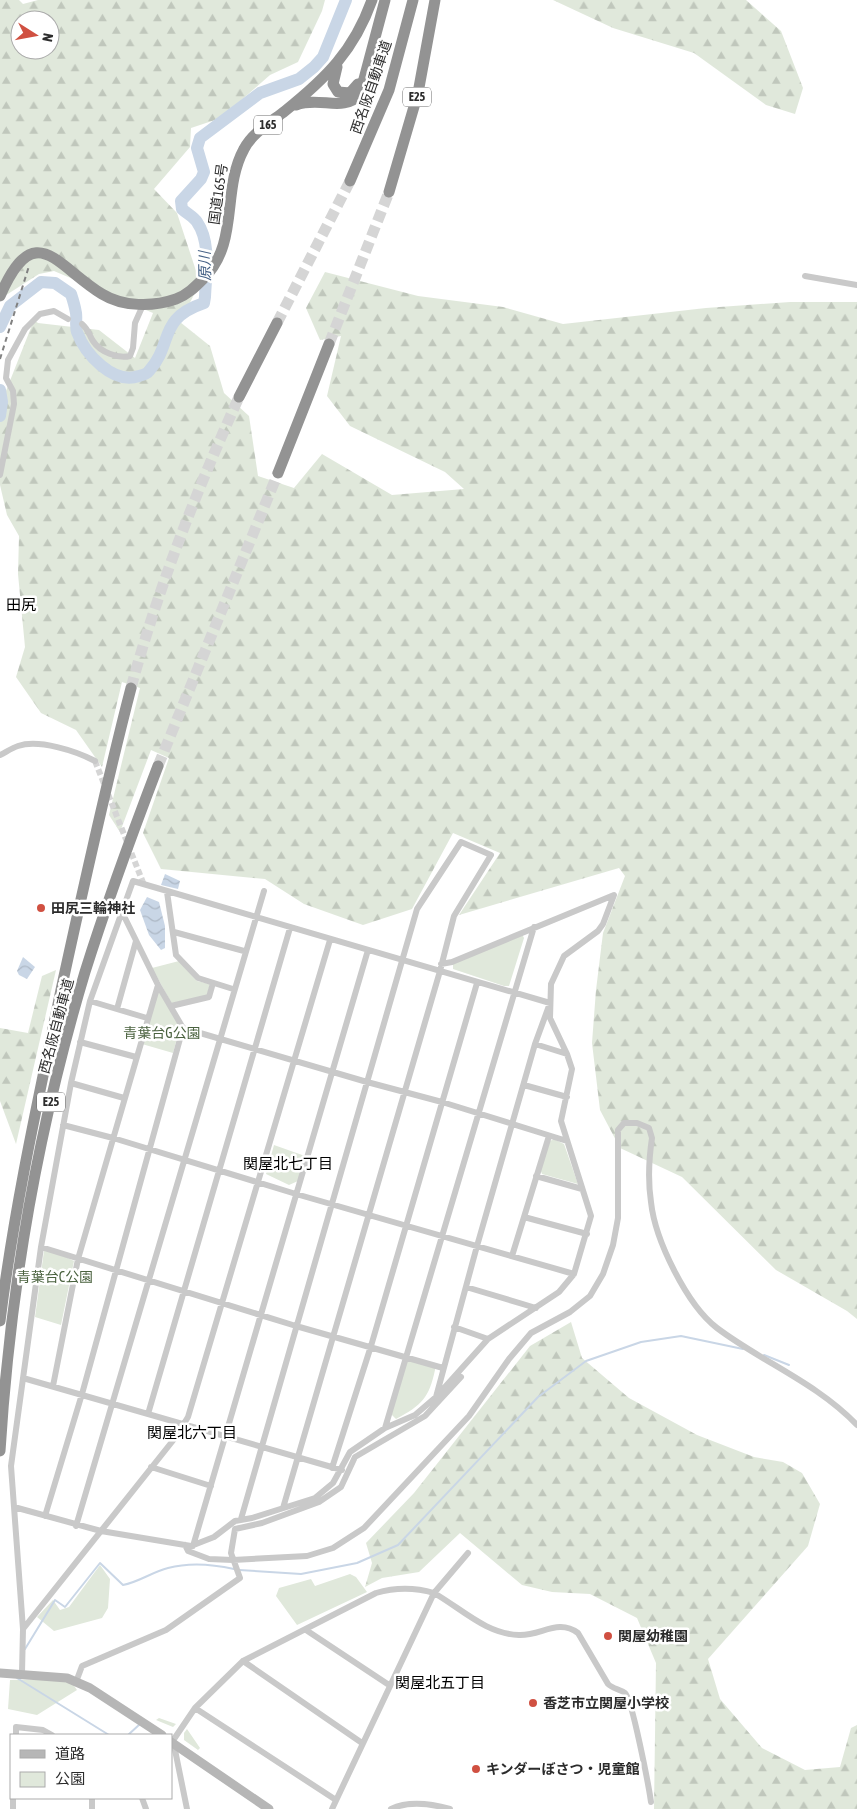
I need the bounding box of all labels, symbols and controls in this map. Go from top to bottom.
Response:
north arrow [10,10,60,60]
text: N [39,32,56,43]
street label: 西名阪自動車道 [347,38,395,136]
road number: E25 [403,88,431,106]
road number: 165 [254,116,282,134]
street label: 国道165号 [206,162,230,226]
water label: 原川 [196,249,213,281]
district label: 田尻 [6,596,36,613]
place label: 田尻三輪神社 [51,900,135,916]
marker: 田尻三輪神社 [35,902,47,914]
street label: 西名阪自動車道 [36,977,76,1075]
park label: 青葉台G公園 [123,1025,201,1041]
road number: E25 [37,1092,65,1112]
district label: 関屋北七丁目 [243,1155,333,1172]
park label: 青葉台C公園 [17,1269,93,1285]
district label: 関屋北六丁目 [147,1424,237,1441]
place label: 関屋幼稚園 [618,1628,688,1644]
marker: 関屋幼稚園 [602,1630,614,1642]
district label: 関屋北五丁目 [395,1674,485,1691]
place label: 香芝市立関屋小学校 [543,1695,669,1711]
marker: 香芝市立関屋小学校 [527,1697,539,1709]
legend [10,1734,172,1799]
text: 道路 [55,1745,85,1762]
place label: キンダーぼさつ・児童館 [486,1761,640,1777]
marker: キンダーぼさつ・児童館 [470,1763,482,1775]
text: 公園 [55,1770,85,1787]

